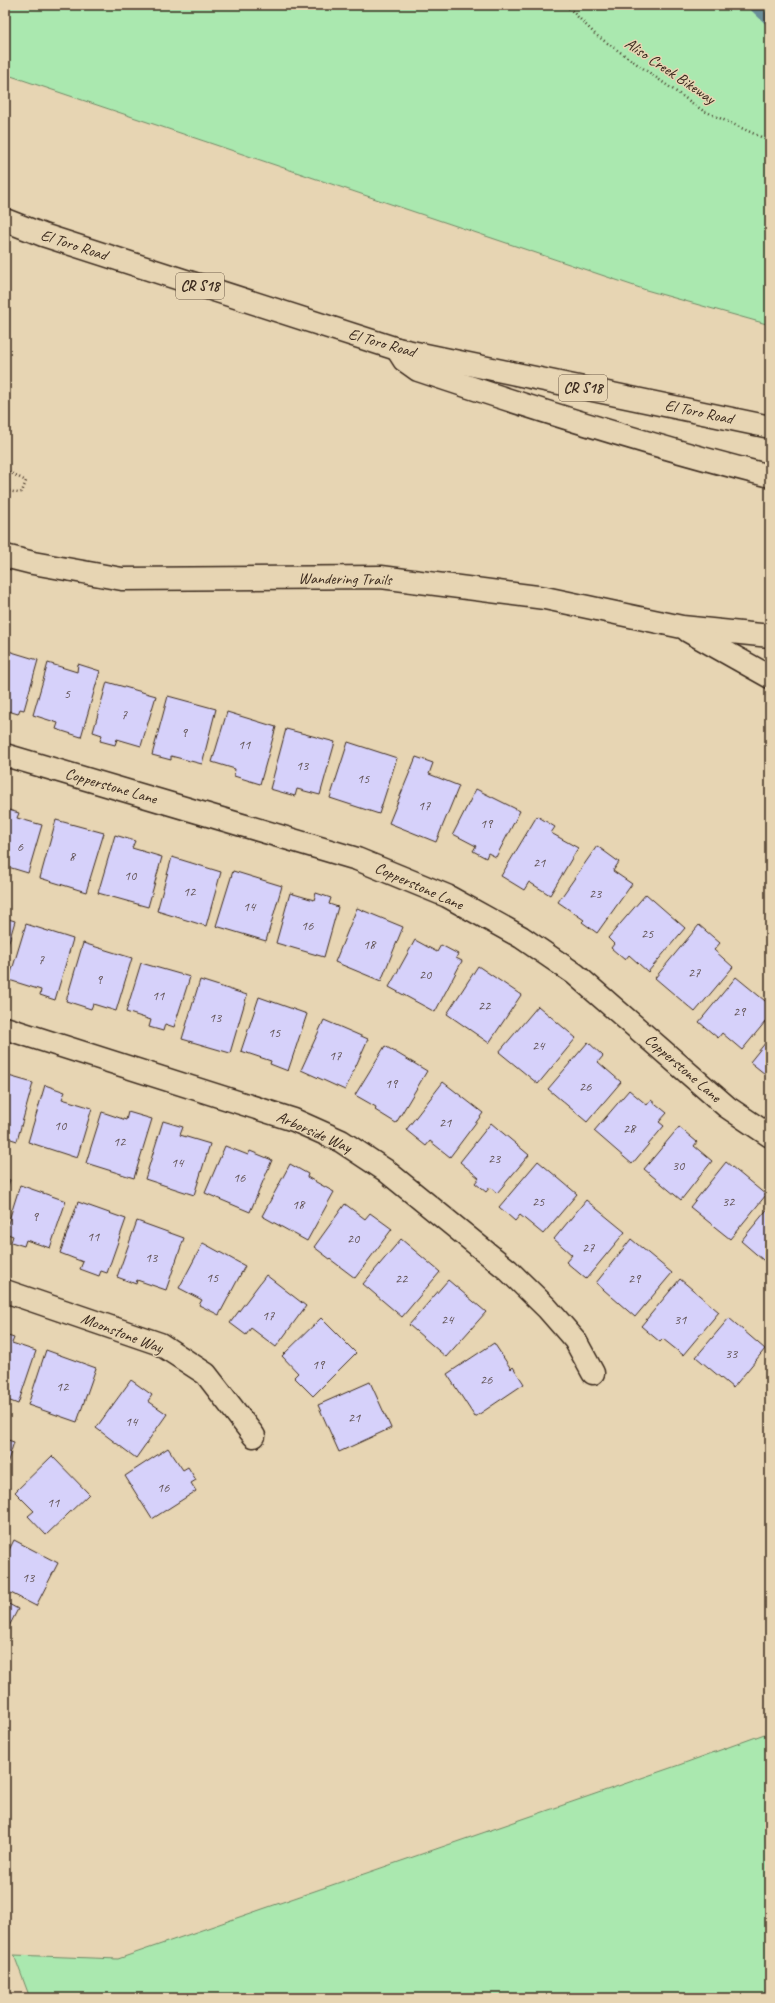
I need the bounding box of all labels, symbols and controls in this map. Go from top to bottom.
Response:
street label: Aliso Creek Bikeway [621,33,720,109]
street label: El Toro Road [38,225,112,266]
road number: CR S18 [176,273,224,299]
street label: El Toro Road [346,324,420,363]
road number: CR S18 [559,375,607,401]
street label: El Toro Road [663,395,737,429]
street label: Wandering Trails [298,568,393,590]
house number: 5 [64,685,71,702]
house number: 7 [121,706,128,723]
house number: 9 [181,724,189,741]
house number: 11 [238,736,251,753]
house number: 13 [296,757,310,774]
street label: Copperstone Lane [63,763,161,809]
house number: 15 [357,770,370,787]
house number: 17 [418,797,431,814]
house number: 19 [480,815,494,832]
house number: 6 [17,838,24,855]
house number: 8 [69,848,77,865]
house number: 21 [533,854,546,871]
street label: Copperstone Lane [372,858,468,915]
house number: 10 [124,867,138,884]
house number: 12 [183,883,197,900]
house number: 23 [589,885,603,902]
house number: 14 [243,898,257,915]
house number: 16 [301,917,314,934]
house number: 25 [641,925,654,942]
house number: 18 [363,936,377,953]
house number: 7 [38,951,45,968]
house number: 27 [688,964,701,981]
house number: 20 [419,966,433,983]
house number: 9 [96,971,104,988]
house number: 11 [152,987,165,1004]
house number: 22 [478,997,492,1014]
house number: 29 [733,1003,747,1020]
house number: 13 [209,1009,223,1026]
house number: 15 [268,1024,281,1041]
street label: Copperstone Lane [641,1029,727,1108]
house number: 24 [532,1037,546,1054]
house number: 17 [329,1047,342,1064]
house number: 19 [385,1075,399,1092]
house number: 26 [579,1078,592,1095]
street label: Arborside Way [273,1107,356,1158]
house number: 21 [439,1114,452,1131]
house number: 10 [54,1117,68,1134]
house number: 28 [623,1120,637,1137]
house number: 12 [113,1133,127,1150]
house number: 23 [488,1150,502,1167]
house number: 14 [171,1154,185,1171]
house number: 30 [672,1157,686,1174]
house number: 16 [233,1169,246,1186]
house number: 25 [532,1193,545,1210]
house number: 32 [722,1193,736,1210]
house number: 18 [292,1196,306,1213]
house number: 9 [32,1208,40,1225]
house number: 11 [87,1228,100,1245]
house number: 20 [347,1230,361,1247]
house number: 27 [582,1239,595,1256]
house number: 13 [145,1249,159,1266]
house number: 15 [206,1269,219,1286]
house number: 22 [395,1270,409,1287]
house number: 29 [628,1270,642,1287]
house number: 17 [262,1307,275,1324]
street label: Moonstone Way [78,1308,167,1358]
house number: 24 [441,1311,455,1328]
house number: 31 [674,1311,687,1328]
house number: 33 [725,1345,739,1362]
house number: 19 [312,1356,326,1373]
house number: 26 [480,1371,493,1388]
house number: 12 [56,1378,70,1395]
house number: 21 [348,1409,361,1426]
house number: 14 [125,1413,139,1430]
house number: 16 [157,1479,170,1496]
house number: 11 [47,1494,60,1511]
house number: 13 [22,1569,36,1586]

